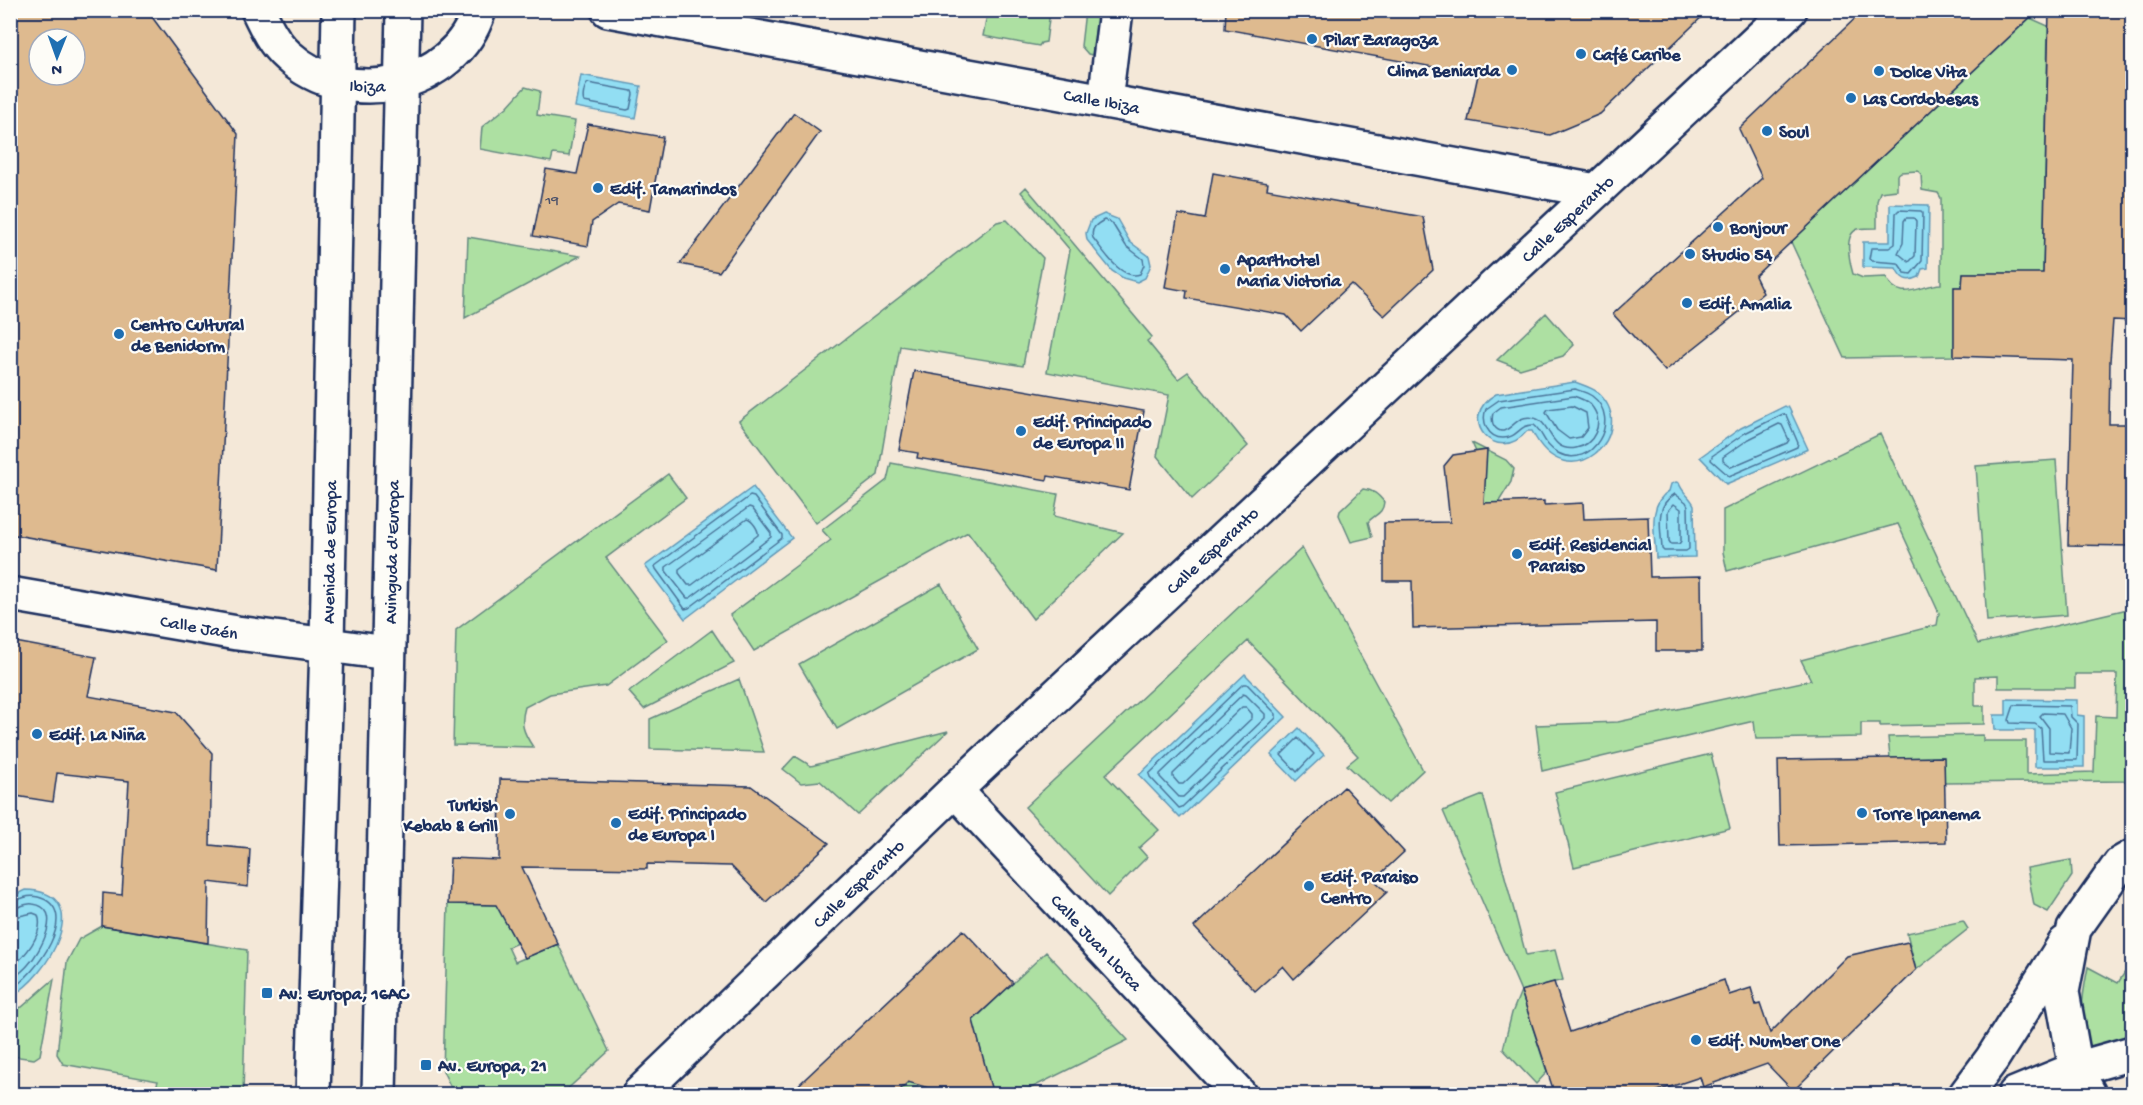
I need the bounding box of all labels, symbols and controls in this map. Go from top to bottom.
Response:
north arrow [27,27,87,87]
place label: Pilar Zaragoza [1323,31,1439,52]
marker: Pilar Zaragoza [1305,32,1319,46]
place label: Café Caribe [1592,46,1681,67]
marker: Café Caribe [1574,47,1588,61]
text: N [51,59,62,78]
place label: Clima Beniarda [1386,62,1501,83]
marker: Clima Beniarda [1505,63,1519,77]
place label: Dolce Vita [1889,63,1968,84]
marker: Dolce Vita [1872,64,1886,78]
street label: Ibiza [348,77,387,99]
street label: Calle Ibiza [1062,86,1142,120]
place label: Las Cordobesas [1863,90,1979,111]
marker: Las Cordobesas [1844,91,1858,105]
place label: Soul [1779,123,1809,144]
marker: Soul [1760,124,1774,138]
street label: Calle Esperanto [1518,172,1619,268]
place label: Edif. Tamarindos [610,180,737,201]
marker: Edif. Tamarindos [591,181,605,195]
house number: 19 [544,192,559,210]
place label: Bonjour [1729,219,1789,240]
marker: Bonjour [1711,220,1725,234]
place label: Studio 54 [1702,246,1773,267]
marker: Studio 54 [1683,247,1697,261]
place label: Aparthotel Maria Victoria [1236,251,1342,293]
marker: Aparthotel Maria Victoria [1218,262,1232,276]
place label: Edif. Amalia [1699,295,1792,316]
marker: Edif. Amalia [1680,296,1694,310]
place label: Centro Cultural de Benidorm [130,316,244,358]
marker: Centro Cultural de Benidorm [112,327,126,341]
place label: Edif. Principado de Europa II [1033,413,1152,455]
marker: Edif. Principado de Europa II [1014,424,1028,438]
street label: Avenida de Europa [319,479,343,624]
street label: Avinguda d'Europa [381,479,406,624]
street label: Calle Esperanto [1163,504,1264,600]
place label: Edif. Residencial Paraiso [1528,536,1652,578]
marker: Edif. Residencial Paraiso [1510,547,1524,561]
street label: Calle Jaén [158,612,240,646]
place label: Edif. La Niña [49,726,146,747]
marker: Edif. La Niña [30,727,44,741]
place label: Turkish Kebab & Grill [402,796,498,838]
place label: Edif. Principado de Europa I [628,805,747,847]
place label: Torre Ipanema [1872,805,1981,826]
marker: Torre Ipanema [1855,806,1869,820]
marker: Turkish Kebab & Grill [503,807,517,821]
marker: Edif. Principado de Europa I [609,816,623,830]
street label: Calle Esperanto [810,836,910,934]
place label: Edif. Paraiso Centro [1320,868,1419,910]
marker: Edif. Paraiso Centro [1302,879,1316,893]
street label: Calle Juan Llorca [1045,891,1146,997]
place label: Av. Europa, 16AC [278,985,411,1006]
marker: Av. Europa, 16AC [260,986,274,1000]
place label: Edif. Number One [1708,1032,1841,1053]
marker: Edif. Number One [1689,1033,1703,1047]
place label: Av. Europa, 21 [437,1057,547,1078]
marker: Av. Europa, 21 [419,1058,433,1072]

